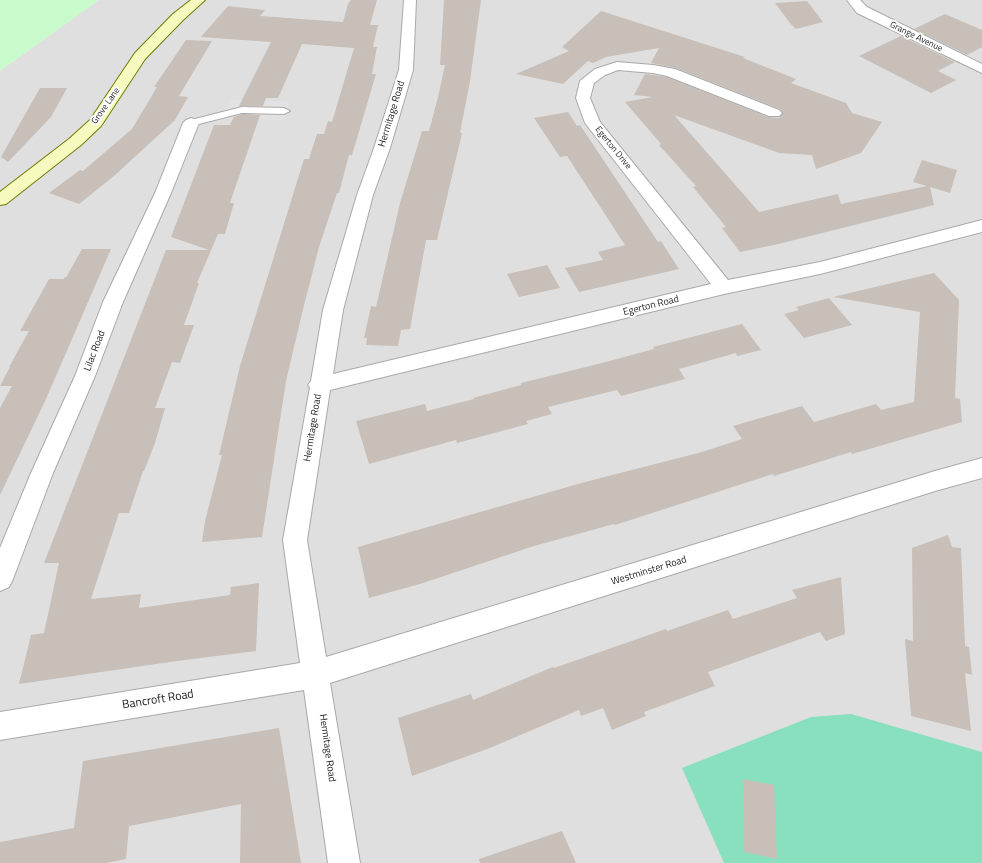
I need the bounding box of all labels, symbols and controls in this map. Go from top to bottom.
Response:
street label: Grange Avenue [888,20,944,54]
street label: Hermitage Road [376,80,408,148]
street label: Grove Lane [89,86,123,126]
street label: Egerton Drive [593,125,633,171]
street label: Egerton Road [622,293,680,319]
street label: Lilac Road [82,329,108,373]
street label: Hermitage Road [302,393,324,463]
street label: Westminster Road [610,554,688,588]
street label: Bancroft Road [121,687,195,713]
street label: Hermitage Road [316,713,338,783]

